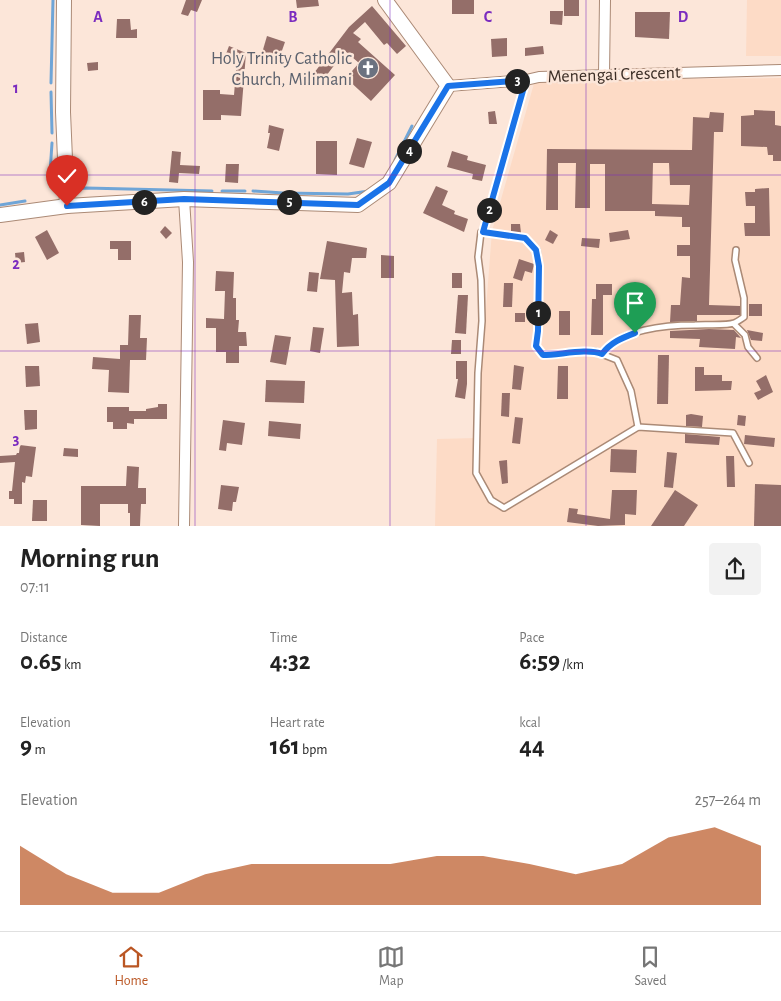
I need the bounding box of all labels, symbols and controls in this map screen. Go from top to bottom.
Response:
text: A [93,9,103,25]
text: B [288,9,298,25]
text: C [484,9,493,25]
text: D [678,9,689,25]
place label: Holy Trinity Catholic Church, Milimani [211,50,352,89]
church icon: Holy Trinity Catholic Church, Milimani [356,56,380,80]
street label: Menengai Crescent [547,64,681,86]
pin: 3 [504,68,530,94]
text: 3 [514,74,521,88]
text: 1 [13,80,19,96]
pin: 4 [396,138,422,164]
text: 4 [406,144,413,158]
pin [46,155,88,206]
icon: check [53,162,81,190]
pin: 6 [132,190,156,214]
pin: 5 [276,190,302,214]
text: 6 [141,195,148,209]
text: 5 [286,195,293,209]
pin: 2 [476,198,502,222]
text: 2 [486,203,493,217]
text: 2 [12,256,20,272]
pin [614,282,656,333]
icon: arrive [621,289,649,317]
pin: 1 [526,300,550,326]
text: 1 [536,306,541,320]
text: 3 [13,431,20,447]
button: share [709,543,761,595]
text: Morning run [20,545,160,573]
text: 07:11 [20,579,50,595]
text: Distance [20,631,67,645]
text: Time [270,631,298,645]
text: Pace [519,631,545,645]
text: 0.65 [20,649,62,674]
text: 4:32 [270,649,311,674]
text: 6:59 [519,649,560,674]
text: km [62,658,82,672]
text: /km [560,658,584,672]
text: Elevation [20,716,71,730]
text: Heart rate [270,716,325,730]
text: kcal [519,716,541,730]
text: 9 [20,734,32,759]
text: 161 [270,734,300,759]
text: 44 [519,734,544,759]
text: m [32,743,46,757]
text: bpm [300,743,327,757]
text: Elevation [20,792,78,808]
text: 257–264 m [695,792,761,808]
tab: Home [115,943,148,990]
tab: Map [377,943,405,990]
tab: Saved [634,943,666,990]

